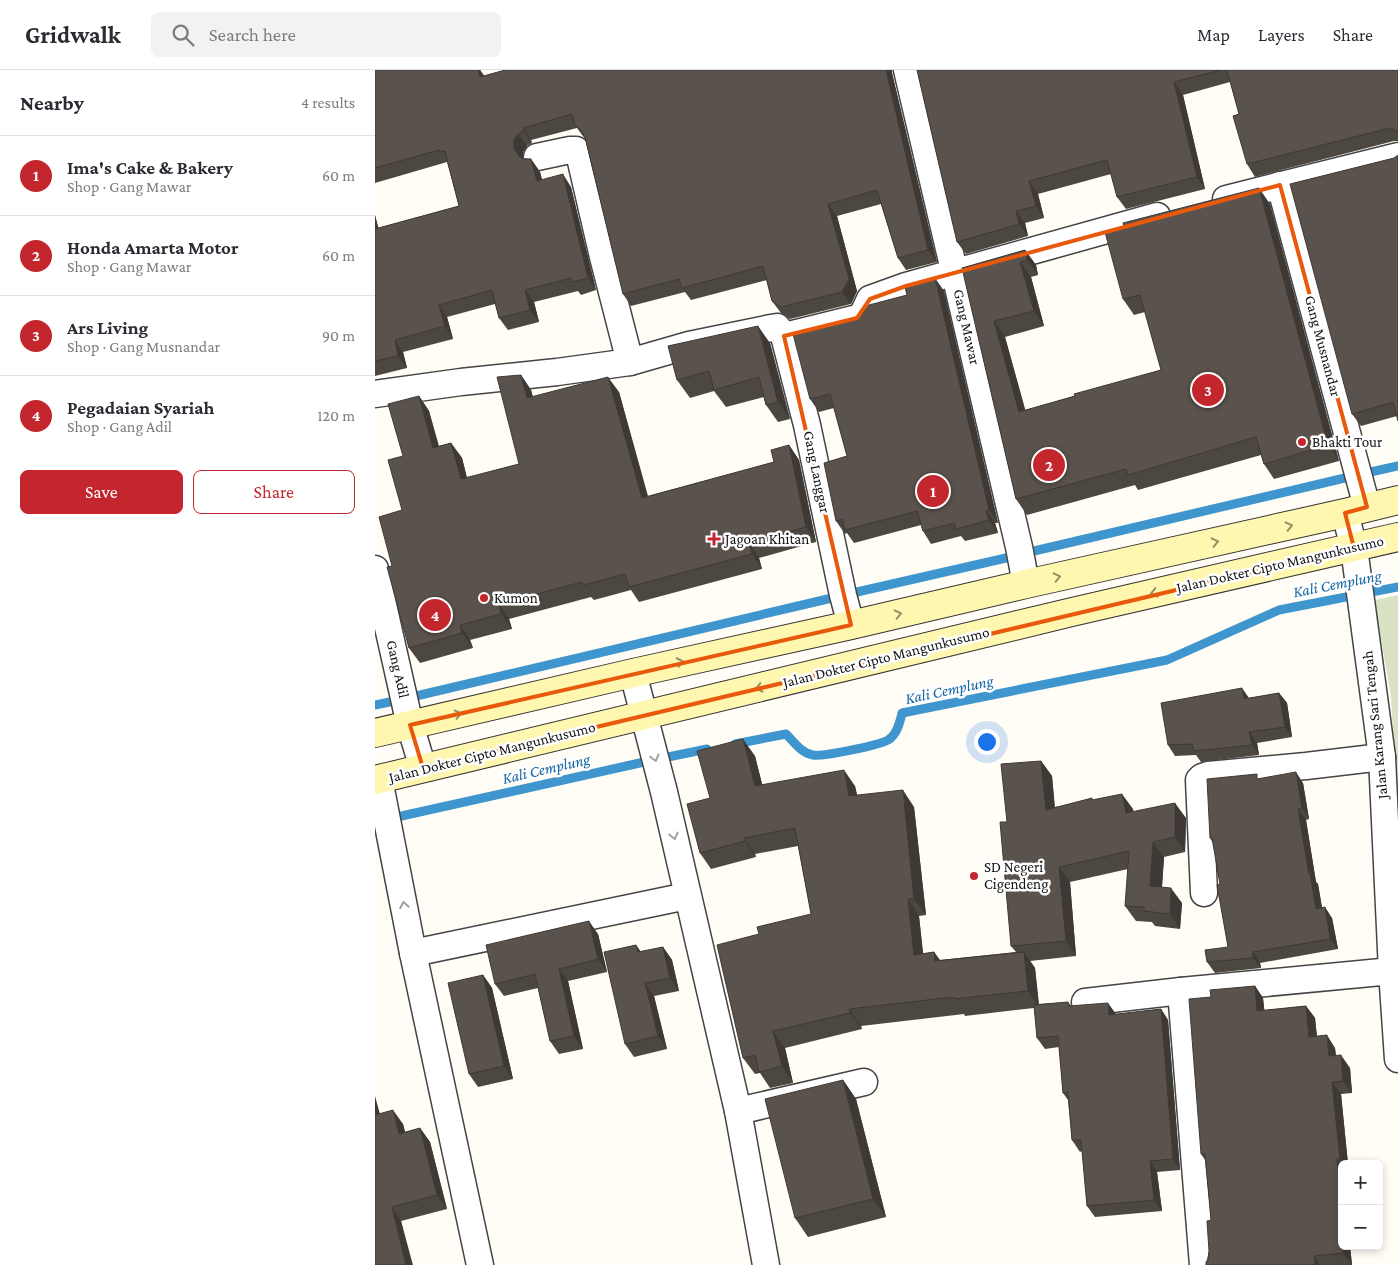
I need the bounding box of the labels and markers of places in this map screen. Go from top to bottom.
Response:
pin: 3 [1192,371,1224,409]
place label: Bhakti Tour [1312,434,1383,450]
marker: Bhakti Tour [1296,436,1308,448]
pin: 2 [1033,446,1065,484]
pin: 1 [917,472,949,510]
place label: Jagoan Khitan [723,531,809,548]
marker: Jagoan Khitan [707,532,721,546]
place label: Kumon [494,590,538,606]
marker: Kumon [478,592,490,604]
pin: 4 [419,596,451,634]
place label: SD Negeri Cigendeng [984,859,1048,893]
marker: SD Negeri Cigendeng [968,870,980,882]

